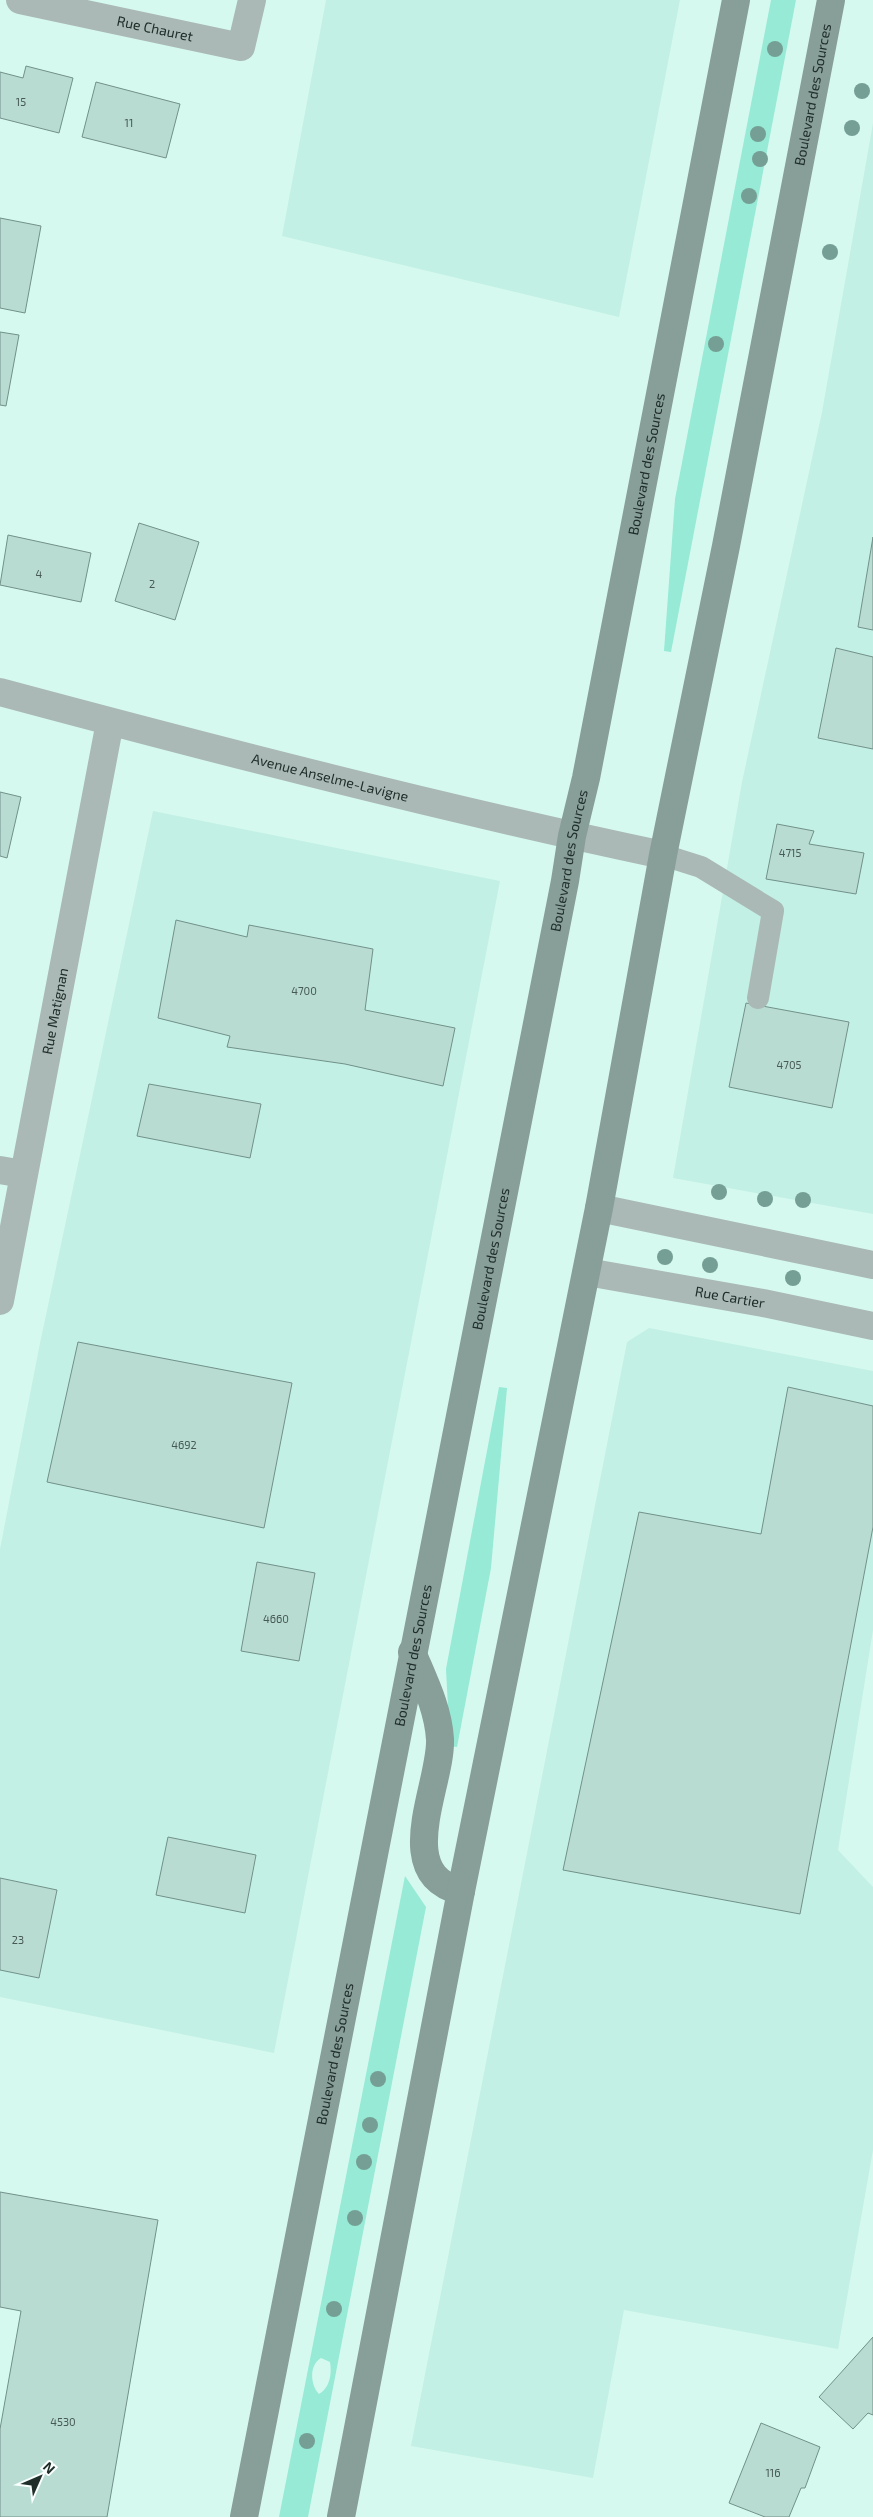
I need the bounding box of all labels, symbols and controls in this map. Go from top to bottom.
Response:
street label: Rue Chauret [115,12,195,45]
street label: Boulevard des Sources [790,22,834,167]
house number: 15 [16,95,26,108]
house number: 11 [125,116,133,129]
street label: Boulevard des Sources [624,392,668,537]
house number: 4 [36,567,43,580]
house number: 2 [149,577,155,590]
street label: Avenue Anselme-Lavigne [250,749,410,805]
street label: Boulevard des Sources [546,788,591,933]
house number: 4715 [779,846,801,859]
street label: Rue Matignan [38,966,71,1056]
house number: 4700 [291,984,317,997]
house number: 4705 [777,1058,802,1071]
street label: Boulevard des Sources [468,1186,513,1331]
street label: Rue Cartier [694,1282,766,1311]
house number: 4692 [171,1438,197,1451]
street label: Boulevard des Sources [390,1583,435,1728]
house number: 4660 [263,1612,289,1625]
house number: 23 [12,1933,24,1946]
street label: Boulevard des Sources [312,1981,357,2126]
house number: 4530 [50,2415,76,2428]
north arrow [15,2452,65,2502]
text: N [40,2458,59,2477]
house number: 116 [765,2466,781,2479]

